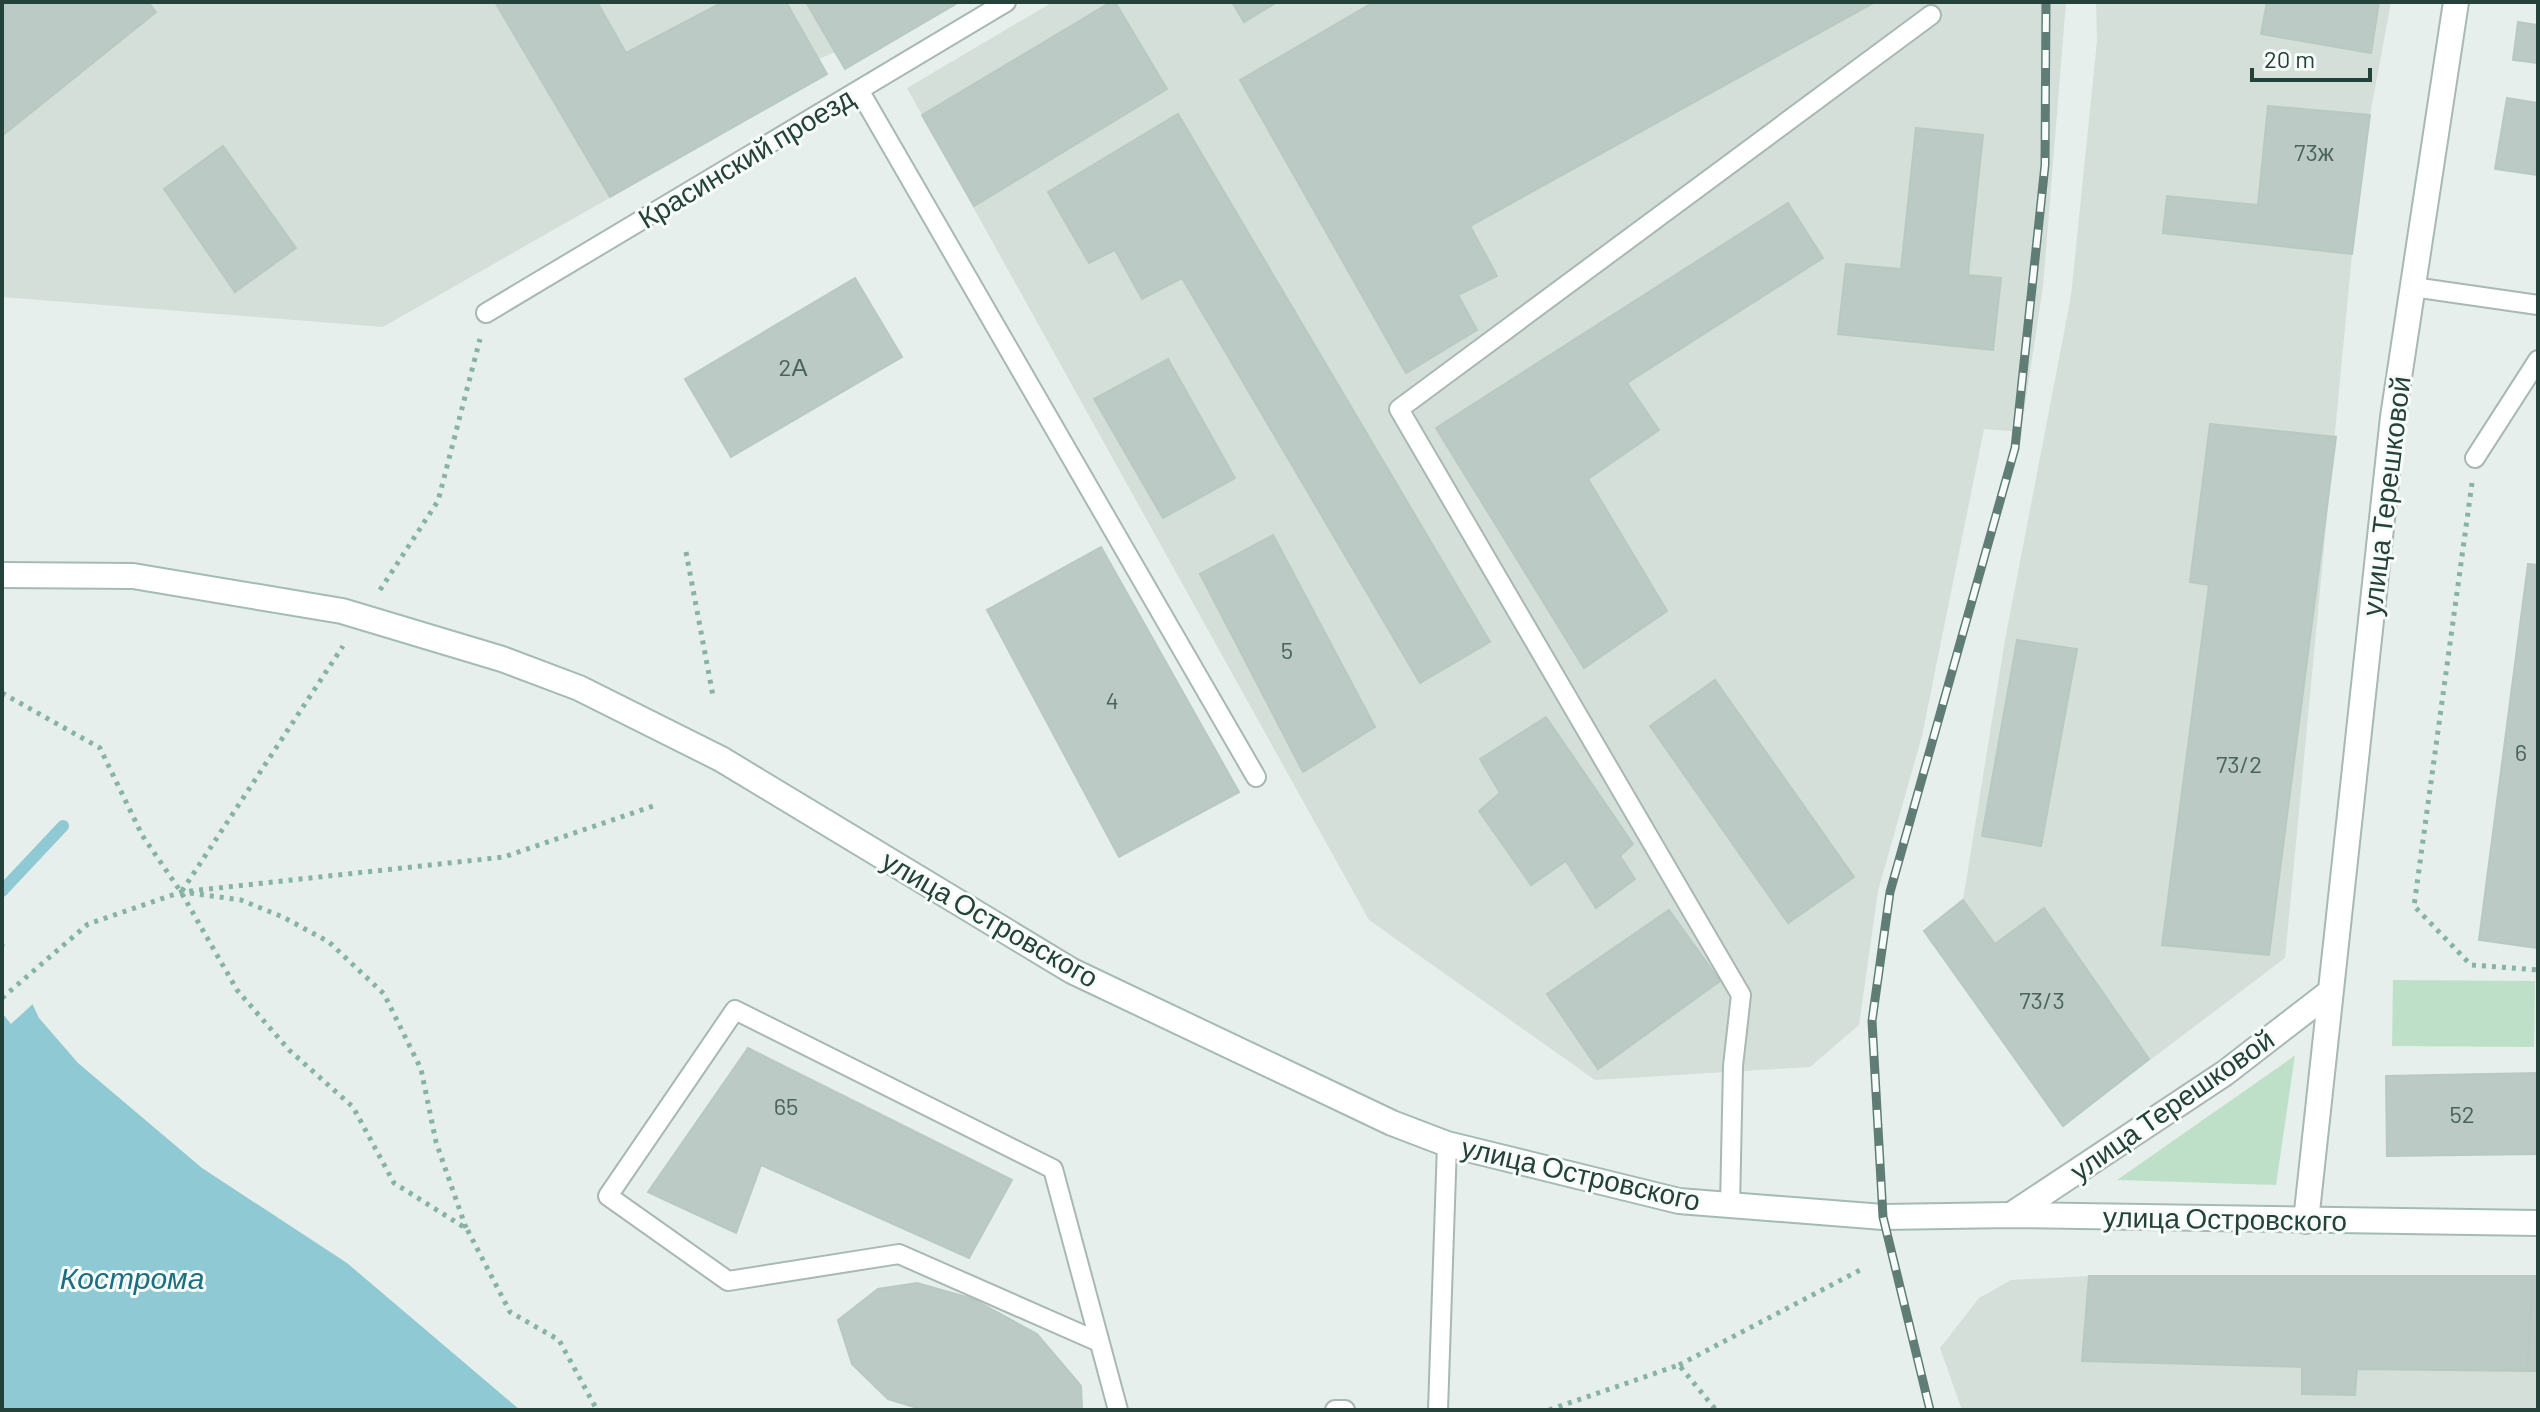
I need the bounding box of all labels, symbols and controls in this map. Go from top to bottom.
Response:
scale bar [2252,32,2370,82]
text: 20 m [2264,44,2315,73]
street label: Красинский проезд [632,79,859,235]
house number: 73ж [2294,137,2334,166]
house number: 2А [779,352,807,381]
street label: улица Терешковой [2353,374,2417,618]
house number: 5 [1281,635,1293,664]
house number: 4 [1105,685,1119,714]
house number: 6 [2515,737,2527,766]
house number: 73/2 [2216,749,2262,778]
street label: улица Островского [876,842,1105,994]
house number: 73/3 [2019,985,2065,1014]
street label: улица Терешковой [2063,1021,2280,1187]
house number: 65 [774,1091,798,1120]
house number: 52 [2449,1099,2475,1128]
street label: улица Островского [1458,1129,1704,1217]
street label: улица Островского [2103,1199,2347,1237]
water label: Кострома [60,1259,204,1295]

